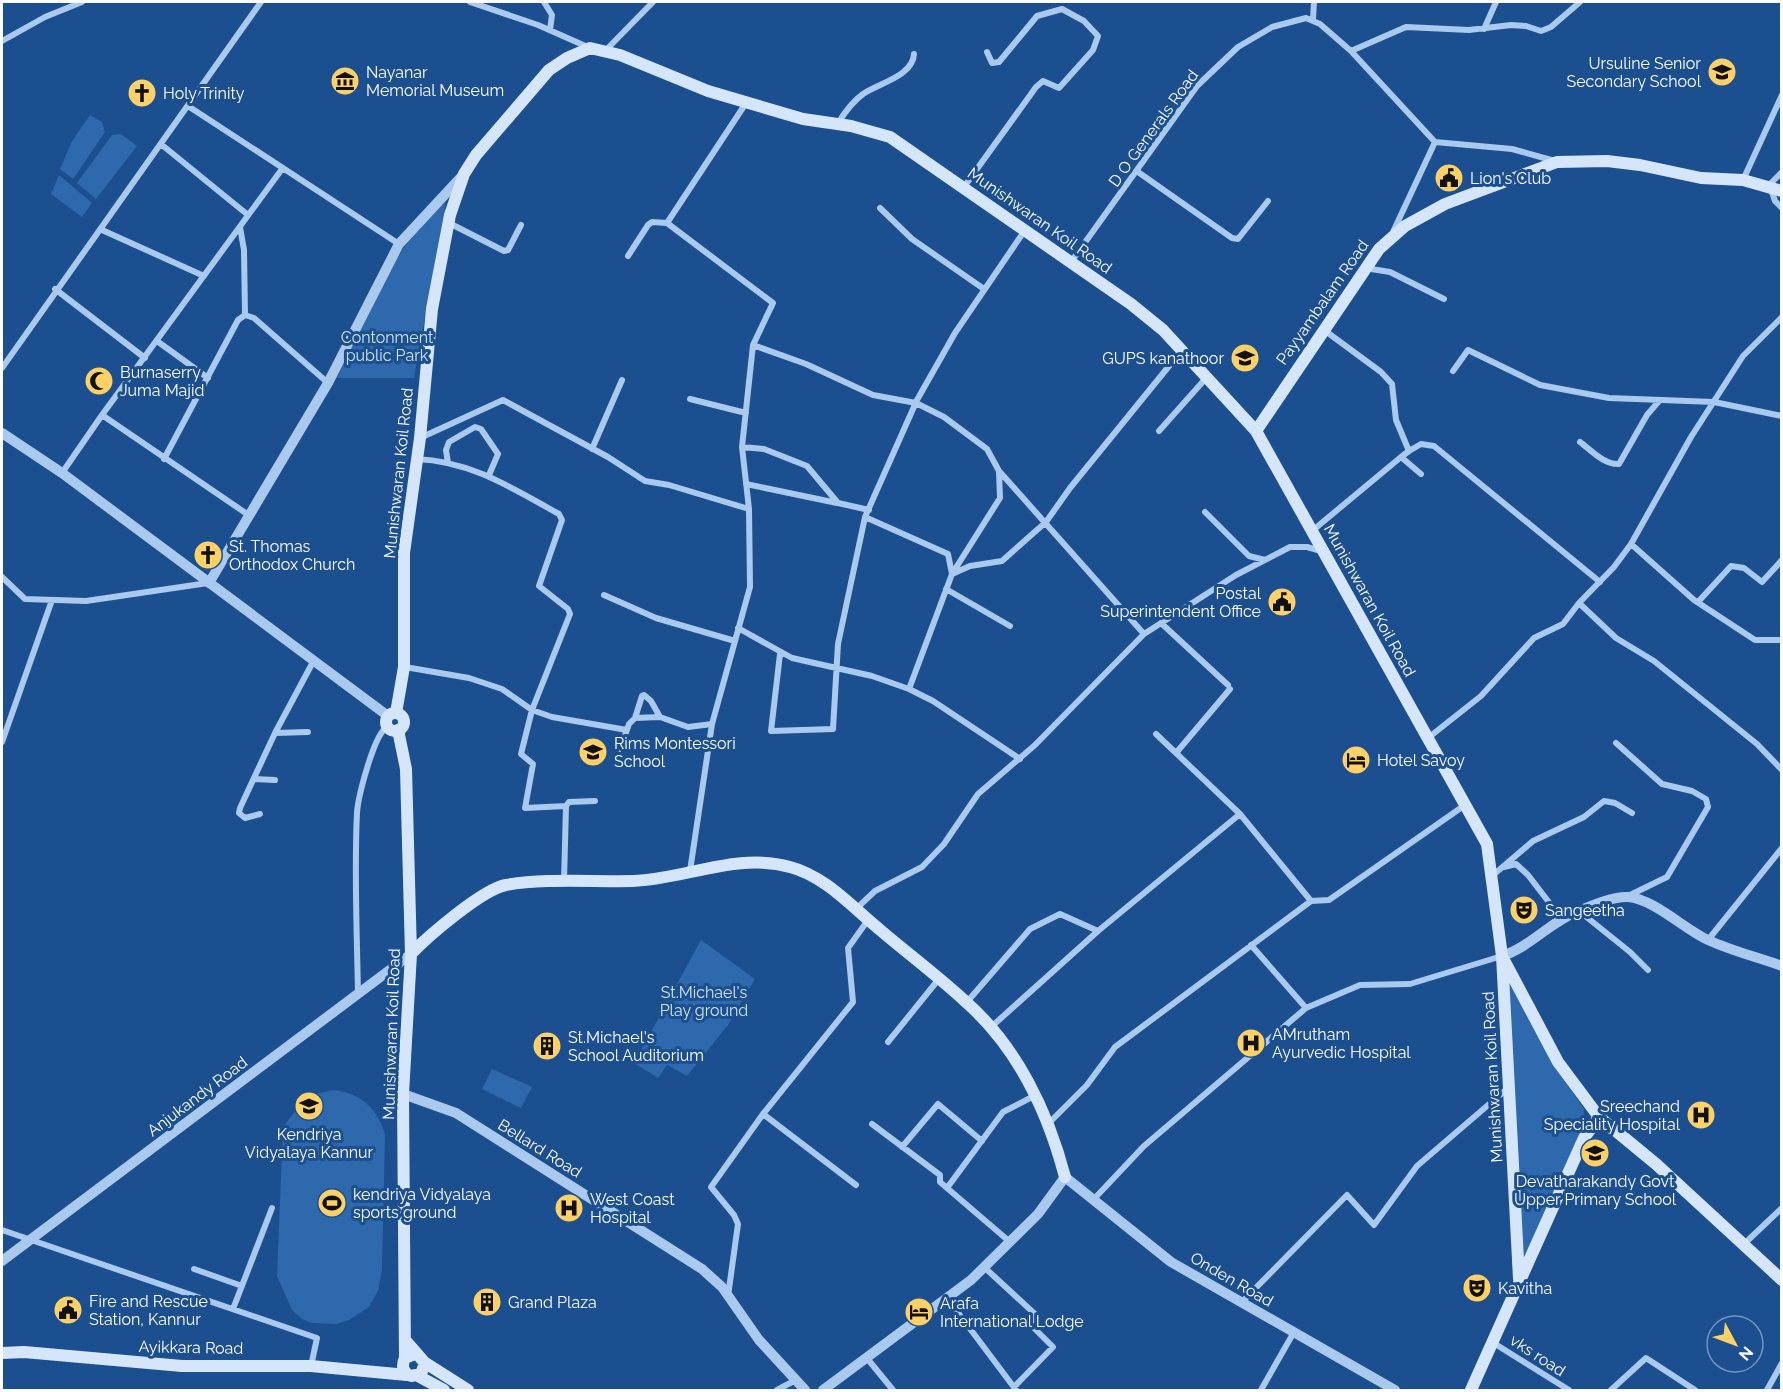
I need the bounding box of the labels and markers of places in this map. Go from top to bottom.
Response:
place label: Ursuline Senior Secondary School [1567,54,1702,91]
school or university icon: Ursuline Senior Secondary School [1706,56,1738,88]
place label: Nayanar Memorial Museum [366,63,504,100]
museum icon: Nayanar Memorial Museum [329,65,361,97]
church icon: Holy Trinity [126,77,158,109]
place label: Holy Trinity [163,84,245,103]
public building icon: Lion's Club [1433,162,1465,194]
place label: Lion's Club [1470,169,1551,188]
school or university icon: GUPS kanathoor [1229,342,1261,374]
place label: GUPS kanathoor [1102,349,1224,368]
place label: Burnaserry Juma Majid [120,363,204,400]
mosque icon: Burnaserry Juma Majid [83,365,115,397]
place label: St. Thomas Orthodox Church [229,537,355,574]
church icon: St. Thomas Orthodox Church [192,539,224,571]
place label: Postal Superintendent Office [1100,584,1262,621]
public building icon: Postal Superintendent Office [1266,586,1298,618]
place label: Rims Montessori School [614,734,736,771]
school or university icon: Rims Montessori School [577,736,609,768]
hotel icon: Hotel Savoy [1340,744,1372,776]
place label: Hotel Savoy [1377,751,1465,770]
theatre icon: Sangeetha [1508,894,1540,926]
place label: Sangeetha [1545,901,1625,920]
place label: AMrutham Ayurvedic Hospital [1272,1025,1411,1062]
hospital icon: AMrutham Ayurvedic Hospital [1235,1027,1267,1059]
place label: St.Michael's School Auditorium [568,1028,704,1065]
building icon: St.Michael's School Auditorium [531,1030,563,1062]
school or university icon: Kendriya Vidyalaya Kannur [293,1090,325,1122]
place label: Sreechand Speciality Hospital [1544,1097,1681,1134]
hospital icon: Sreechand Speciality Hospital [1685,1099,1717,1131]
place label: Kendriya Vidyalaya Kannur [245,1125,374,1162]
school or university icon: Devatharakandy Govt Upper Primary School [1579,1137,1611,1169]
place label: Devatharakandy Govt Upper Primary School [1514,1172,1677,1209]
place label: kendriya Vidyalaya sports ground [353,1185,491,1222]
sports icon: kendriya Vidyalaya sports ground [316,1187,348,1219]
place label: West Coast Hospital [590,1190,675,1227]
hospital icon: West Coast Hospital [553,1192,585,1224]
theatre icon: Kavitha [1461,1272,1493,1304]
place label: Kavitha [1498,1279,1552,1298]
building icon: Grand Plaza [471,1286,503,1318]
place label: Fire and Rescue Station, Kannur [89,1292,208,1329]
place label: Grand Plaza [508,1293,597,1312]
public building icon: Fire and Rescue Station, Kannur [52,1294,84,1326]
place label: Arafa International Lodge [940,1294,1084,1331]
hotel icon: Arafa International Lodge [903,1296,935,1328]

